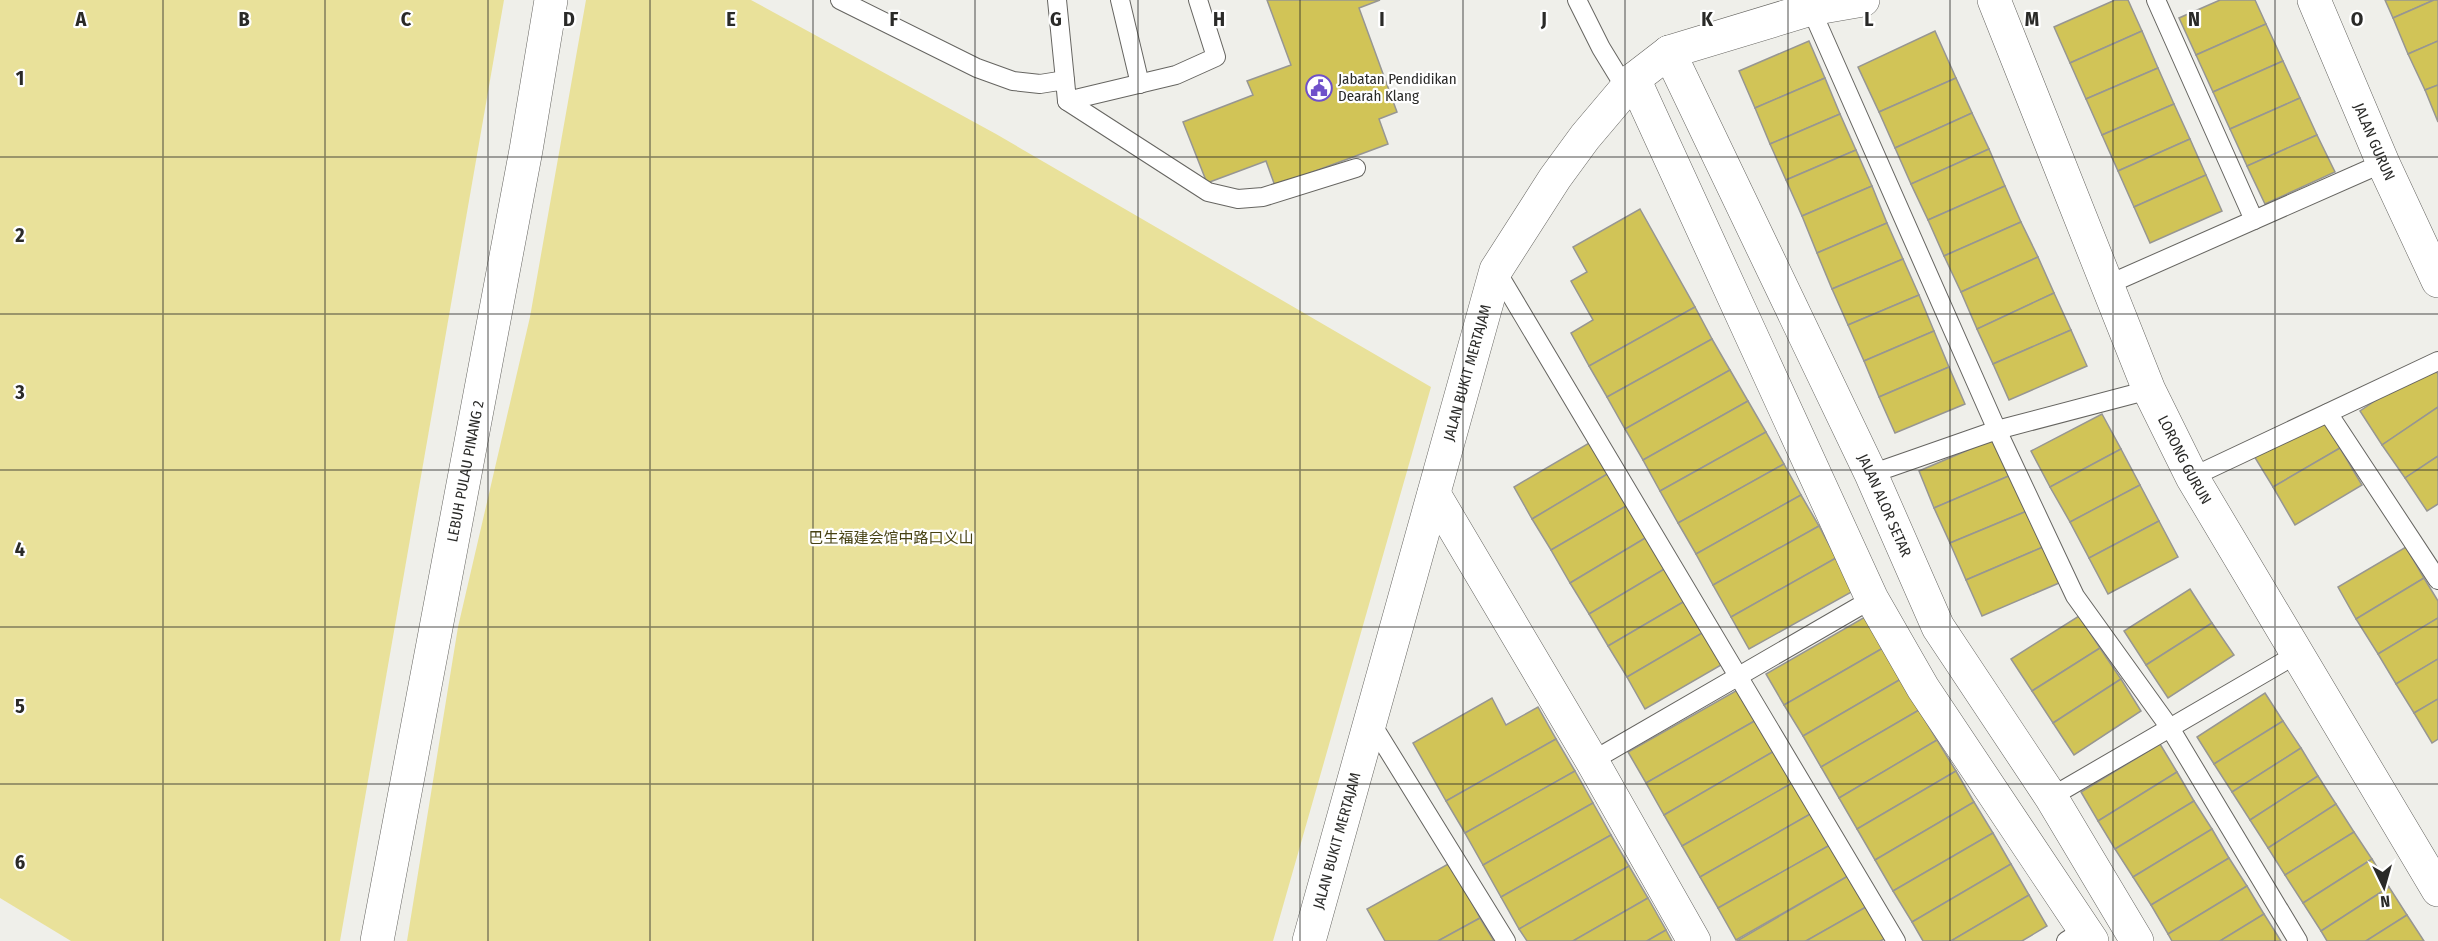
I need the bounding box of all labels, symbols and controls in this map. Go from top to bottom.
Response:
text: A [75,7,88,31]
text: B [238,7,250,31]
text: C [401,7,412,31]
text: D [563,7,575,31]
text: E [726,7,736,31]
text: F [890,7,899,31]
text: G [1050,7,1062,31]
text: H [1213,7,1225,31]
text: I [1379,7,1385,31]
text: J [1540,7,1547,31]
text: K [1701,7,1713,31]
text: L [1864,7,1874,31]
text: M [2025,7,2039,31]
text: N [2188,7,2200,31]
text: O [2351,7,2363,31]
text: 1 [16,66,24,90]
place label: Jabatan Pendidikan Dearah Klang [1338,70,1457,105]
public building icon: Jabatan Pendidikan Dearah Klang [1304,73,1334,103]
street label: JALAN GURUN [2350,100,2399,183]
text: 2 [14,223,25,247]
street label: JALAN BUKIT MERTAJAM [1440,302,1495,443]
text: 3 [14,380,25,404]
street label: LEBUH PULAU PINANG 2 [443,399,488,543]
street label: LORONG GURUN [2154,412,2215,507]
street label: JALAN ALOR SETAR [1854,451,1915,560]
park label: 巴生福建会馆中路口义山 [808,529,974,547]
text: 4 [15,537,25,561]
text: 5 [15,694,25,718]
street label: JALAN BUKIT MERTAJAM [1309,771,1365,911]
text: 6 [15,850,25,874]
north arrow [2354,857,2414,917]
text: N [2380,892,2391,911]

